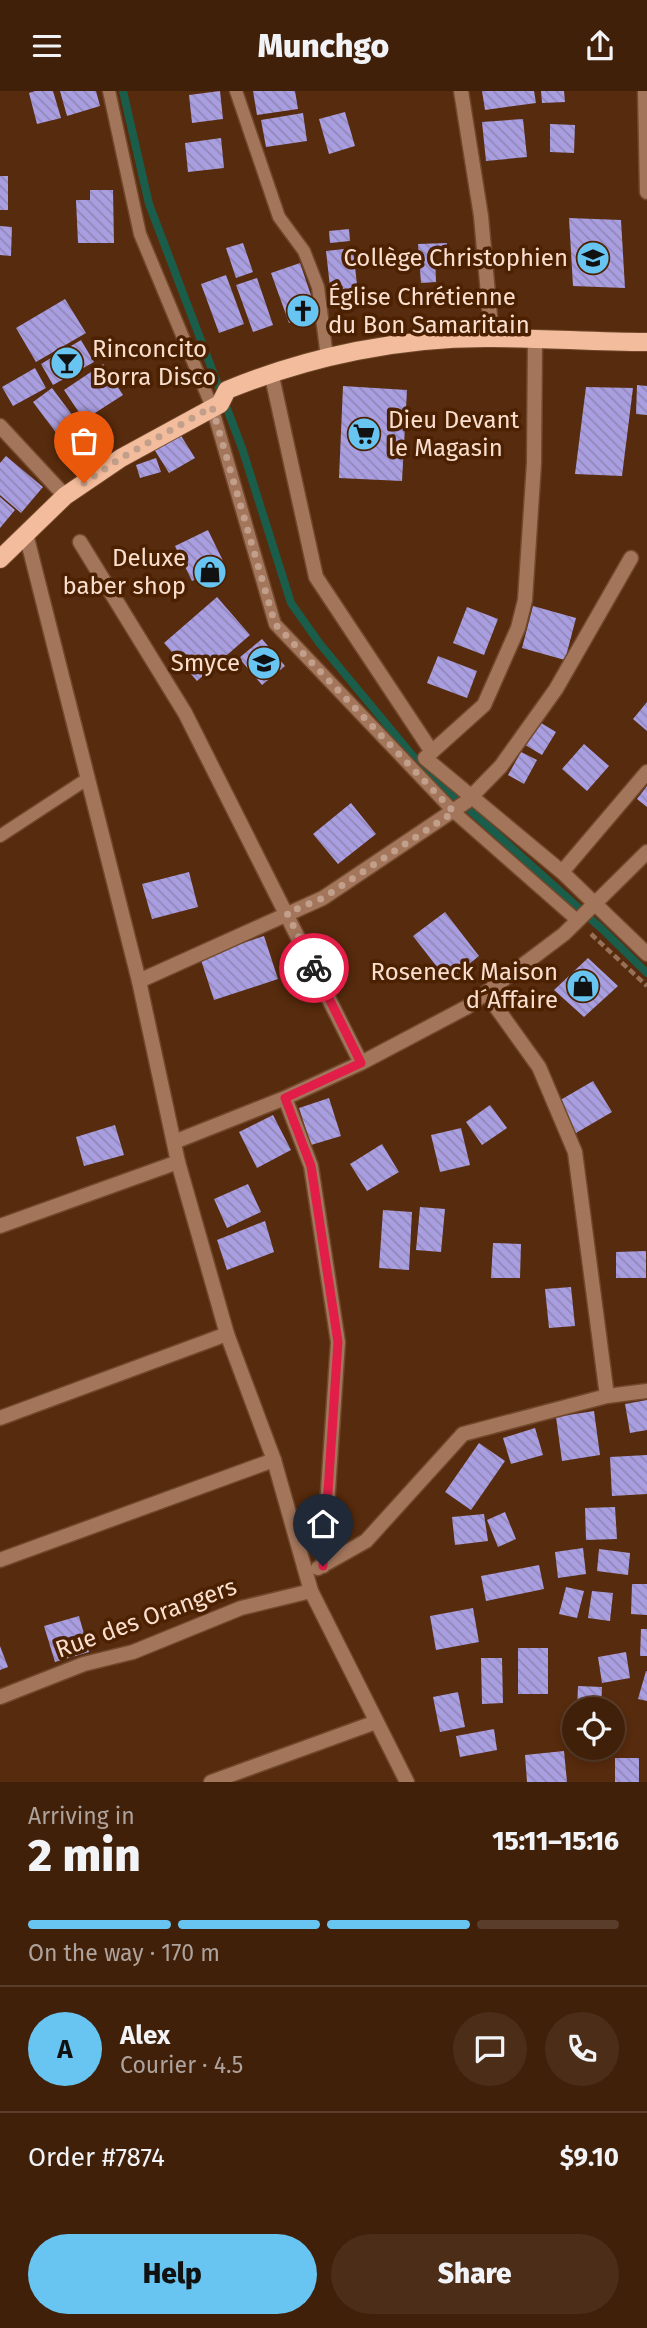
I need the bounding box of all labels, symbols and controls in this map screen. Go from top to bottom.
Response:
icon: menu [28,27,66,65]
text: Munchgo [258,27,389,65]
icon: share [581,27,619,65]
school or university icon: Collège Christophien [574,239,612,277]
place label: Collège Christophien [343,244,568,272]
place label: Église Chrétienne du Bon Samaritain [328,282,530,339]
church icon: Église Chrétienne du Bon Samaritain [284,292,322,330]
place label: Rinconcito Borra Disco [92,335,216,391]
bar icon: Rinconcito Borra Disco [48,344,86,382]
place label: Dieu Devant le Magasin [388,406,520,462]
pin [54,411,114,483]
supermarket icon: Dieu Devant le Magasin [345,415,383,453]
icon: bag [65,422,103,460]
place label: Deluxe baber shop [62,544,186,600]
shop icon: Deluxe baber shop [191,553,229,591]
school or university icon: Smyce [245,644,283,682]
place label: Smyce [171,649,240,677]
courier [279,933,349,1003]
icon: bike [295,949,333,987]
place label: Roseneck Maison d´Affaire [370,958,558,1014]
shop icon: Roseneck Maison d´Affaire [564,967,602,1005]
pin [293,1494,353,1566]
icon: home [304,1505,342,1543]
street label: Rue des Orangers [52,1572,240,1664]
map controls [562,1697,625,1760]
button: locate [562,1697,625,1760]
text: Arriving in [28,1802,135,1830]
text: 15:11–15:16 [492,1826,619,1857]
text: 2 min [28,1828,141,1883]
text: On the way · 170 m [28,1939,220,1967]
button: chat [453,2012,527,2086]
button: phone [545,2012,619,2086]
text: Alex [120,2020,170,2051]
text: A [57,2034,73,2065]
text: Courier · 4.5 [120,2051,243,2079]
text: Order #7874 [28,2142,165,2173]
text: $9.10 [560,2142,619,2173]
button: Help [28,2234,317,2314]
button: Share [331,2234,619,2314]

